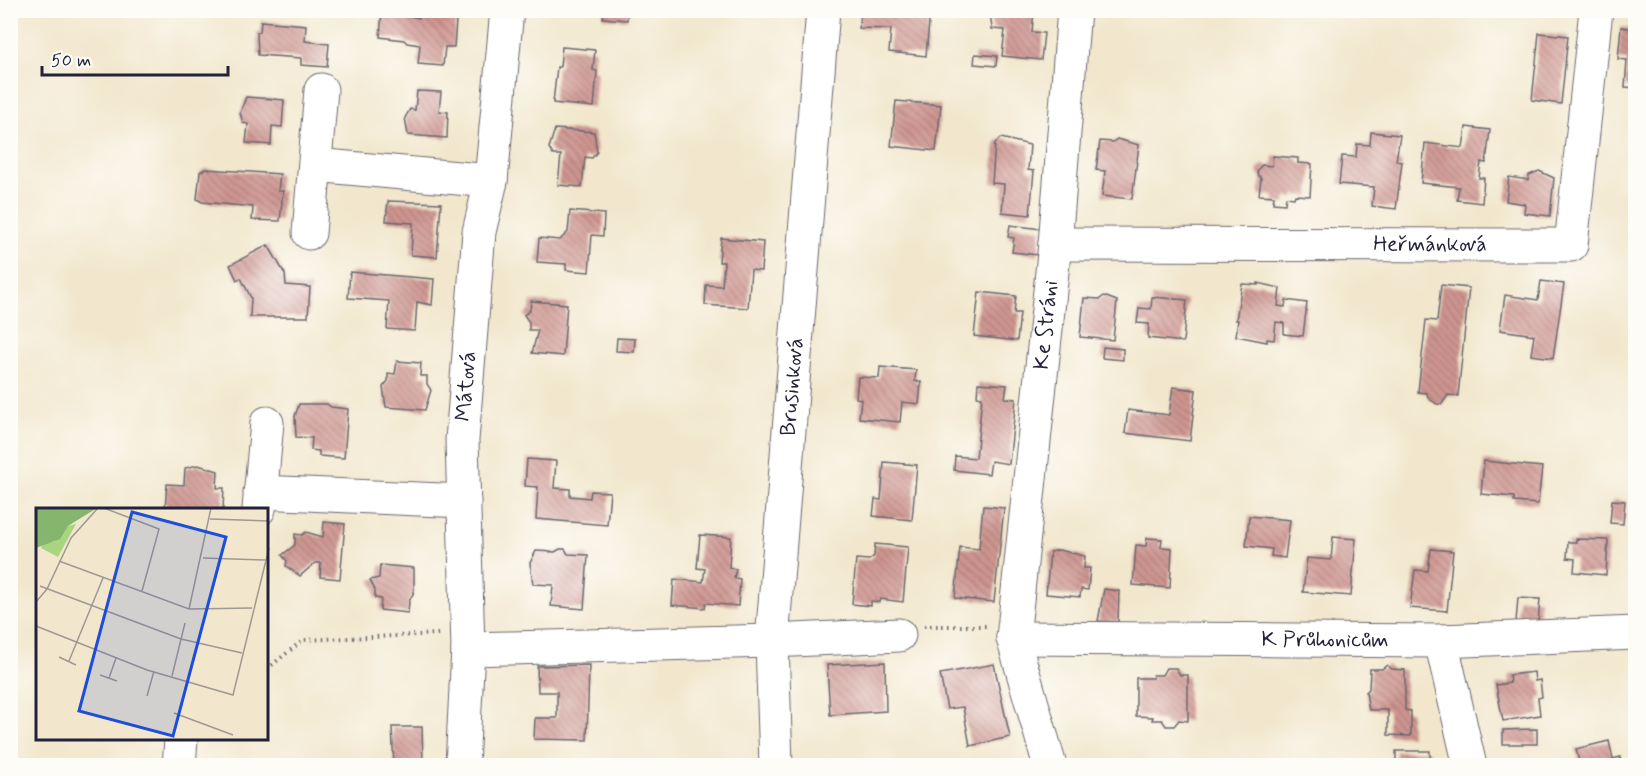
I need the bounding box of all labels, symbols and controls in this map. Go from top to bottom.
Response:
scale bar [42,39,228,77]
text: 50 m [51,49,91,73]
street label: Heřmánková [1373,231,1487,259]
street label: Ke Stráni [1028,279,1065,371]
street label: Brusinková [775,337,810,437]
street label: Mátová [450,350,483,423]
inset map [36,508,268,740]
street label: K Průhonicům [1261,626,1389,655]

